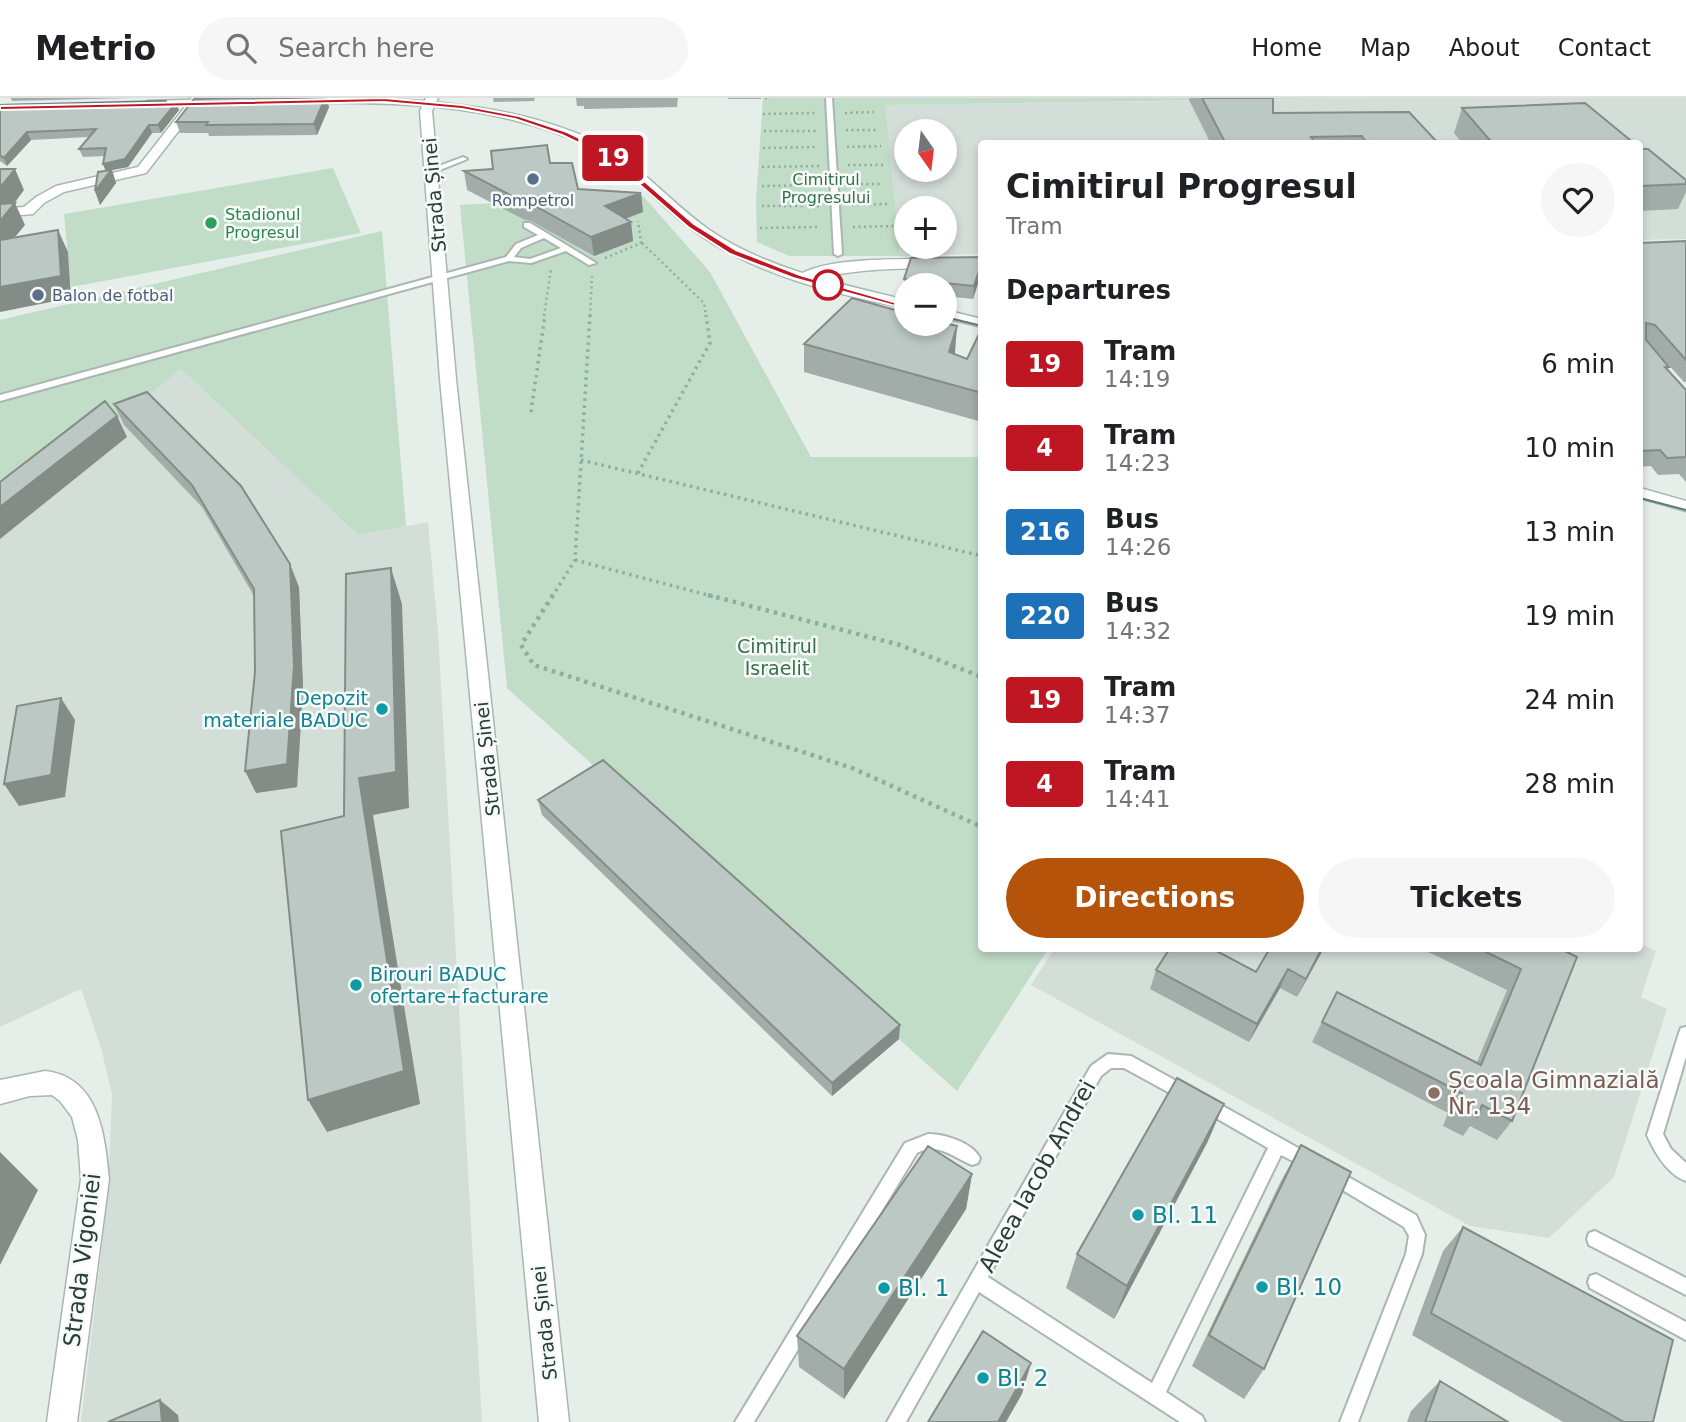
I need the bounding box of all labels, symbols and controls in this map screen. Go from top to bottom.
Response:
search box [198,17,688,80]
text: Metrio [35,29,156,68]
icon: search [222,29,260,67]
text: Search here [278,33,434,63]
text: Home [1251,34,1322,62]
text: Map [1360,34,1411,62]
text: About [1449,34,1520,62]
text: Contact [1558,34,1651,62]
north arrow [894,119,957,182]
map controls [894,119,957,336]
line badge: 19 [582,135,644,181]
street label: Strada Șinei [418,137,451,253]
text: 19 [596,144,630,172]
button: heart [1541,163,1615,237]
text: Cimitirul Progresul [1006,167,1357,206]
park label: Cimitirul Progresului [781,170,871,207]
marker: Rompetrol [525,171,541,187]
place label: Rompetrol [492,191,574,210]
button: + [894,196,957,259]
place label: Stadionul Progresul [225,205,300,242]
text: Tram [1006,213,1063,239]
marker: Stadionul Progresul [203,215,219,231]
unlabelled marker [813,270,843,300]
button: − [894,273,957,336]
text: Departures [1006,275,1171,305]
place label: Balon de fotbal [52,286,173,305]
marker: Balon de fotbal [30,287,46,303]
text: Tram [1104,336,1176,366]
text: 6 min [1541,349,1615,379]
text: 19 [1028,350,1061,378]
text: 14:19 [1104,366,1170,392]
text: Tram [1104,420,1176,450]
text: 10 min [1525,433,1615,463]
text: 4 [1036,434,1053,462]
text: 14:23 [1104,450,1170,476]
text: Bus [1105,504,1159,534]
text: 13 min [1525,517,1615,547]
text: 216 [1020,518,1070,546]
text: 14:26 [1105,534,1171,560]
text: Bus [1105,588,1159,618]
text: 19 min [1525,601,1615,631]
text: 220 [1020,602,1070,630]
text: 14:32 [1105,618,1171,644]
park label: Cimitirul Israelit [737,635,817,679]
text: Tram [1104,672,1176,702]
text: 24 min [1525,685,1615,715]
text: 19 [1028,686,1061,714]
place label: Depozit materiale BADUC [203,687,368,731]
marker: Depozit materiale BADUC [374,701,390,717]
street label: Strada Șinei [470,701,505,817]
text: 14:37 [1104,702,1170,728]
text: Tram [1104,756,1176,786]
text: 28 min [1525,769,1615,799]
text: 4 [1036,770,1053,798]
text: 14:41 [1104,786,1170,812]
button: Directions [1006,858,1304,938]
button: Tickets [1318,858,1615,938]
place label: Birouri BADUC ofertare+facturare [370,963,549,1007]
marker: Birouri BADUC ofertare+facturare [348,977,364,993]
place label: Școala Gimnazială Nr. 134 [1448,1067,1660,1119]
street label: Aleea Iacob Andrei [973,1075,1101,1277]
marker: Școala Gimnazială Nr. 134 [1426,1085,1442,1101]
street label: Strada Vigoniei [58,1172,106,1348]
place label: Bl. 11 [1152,1202,1218,1228]
marker: Bl. 11 [1130,1207,1146,1223]
street label: Strada Șinei [527,1265,562,1381]
place label: Bl. 10 [1276,1274,1342,1300]
place label: Bl. 1 [898,1275,949,1301]
marker: Bl. 10 [1254,1279,1270,1295]
marker: Bl. 1 [876,1280,892,1296]
place label: Bl. 2 [997,1365,1048,1391]
marker: Bl. 2 [975,1370,991,1386]

